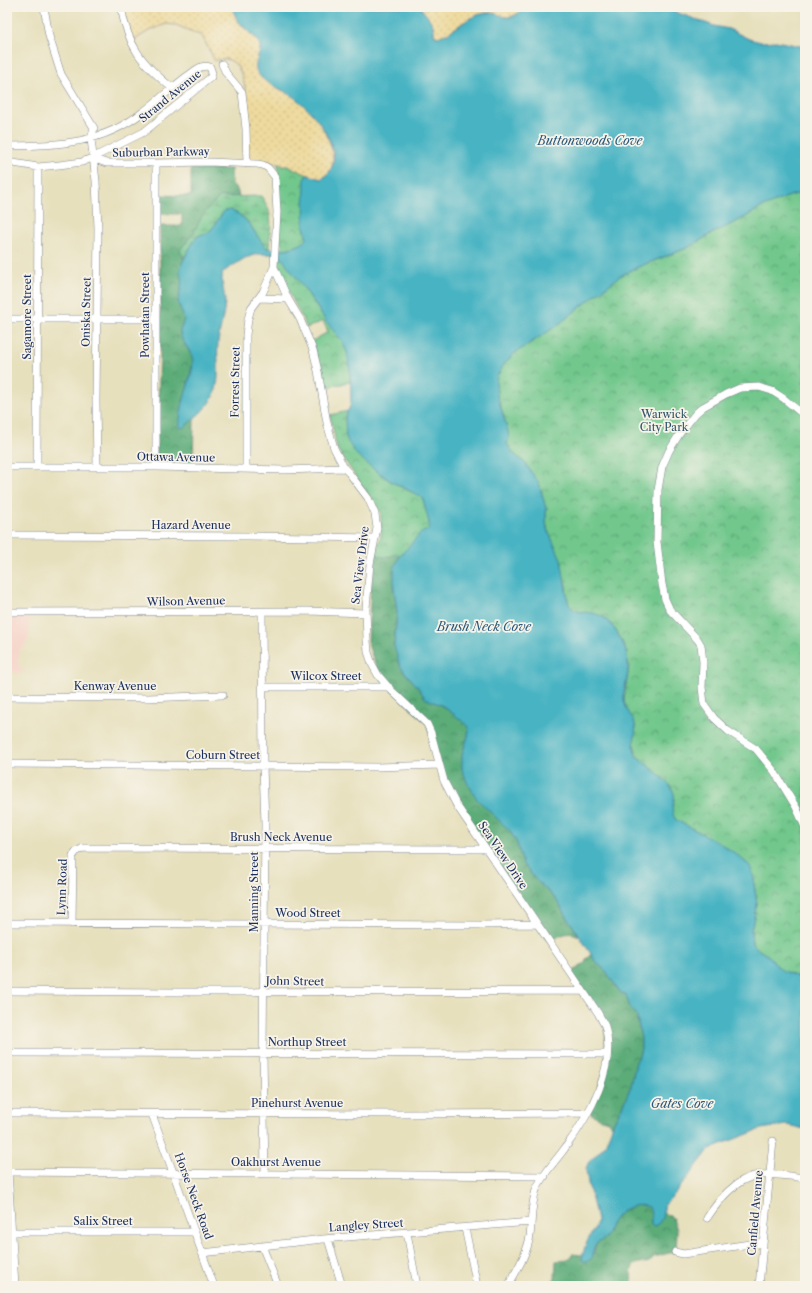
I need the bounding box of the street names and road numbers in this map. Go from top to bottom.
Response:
street label: Strand Avenue [136,67,204,125]
street label: Suburban Parkway [112,144,211,160]
street label: Powhatan Street [138,272,152,358]
street label: Sagamore Street [20,274,34,360]
street label: Oniska Street [78,277,94,347]
street label: Forrest Street [227,346,243,418]
street label: Ottawa Avenue [137,449,215,465]
street label: Hazard Avenue [151,518,231,532]
street label: Sea View Drive [348,525,372,605]
street label: Wilson Avenue [146,593,225,609]
street label: Wilcox Street [289,669,362,683]
street label: Kenway Avenue [74,679,156,693]
street label: Coburn Street [186,748,260,762]
street label: Sea View Drive [475,819,531,891]
street label: Brush Neck Avenue [230,830,332,844]
street label: Manning Street [247,852,261,932]
street label: Lynn Road [54,858,70,916]
street label: Wood Street [274,906,341,920]
street label: John Street [264,973,324,989]
street label: Northup Street [268,1035,346,1049]
street label: Pinehurst Avenue [251,1096,343,1110]
street label: Horse Neck Road [172,1151,216,1242]
street label: Oakhurst Avenue [231,1155,321,1169]
street label: Canfield Avenue [744,1170,766,1256]
street label: Salix Street [73,1214,133,1228]
street label: Langley Street [328,1215,404,1235]

